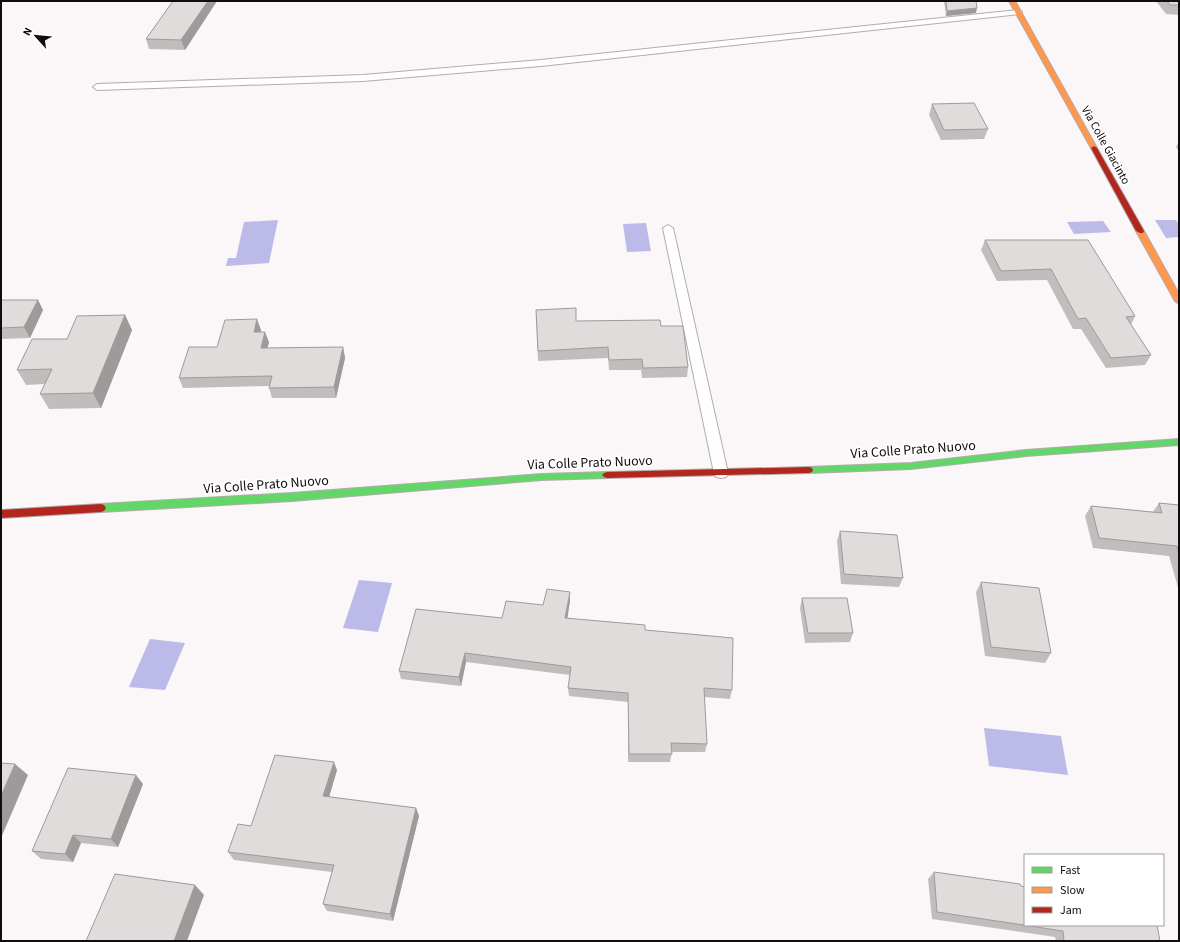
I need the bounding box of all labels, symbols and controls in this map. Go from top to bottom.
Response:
north arrow [16,16,56,56]
text: N [19,25,36,38]
street label: Via Colle Giacinto [1077,103,1134,187]
street label: Via Colle Prato Nuovo [850,436,976,464]
street label: Via Colle Prato Nuovo [527,451,653,475]
street label: Via Colle Prato Nuovo [203,471,329,499]
legend [1024,854,1164,926]
text: Fast [1060,862,1080,879]
text: Slow [1060,882,1085,899]
text: Jam [1060,902,1082,919]

